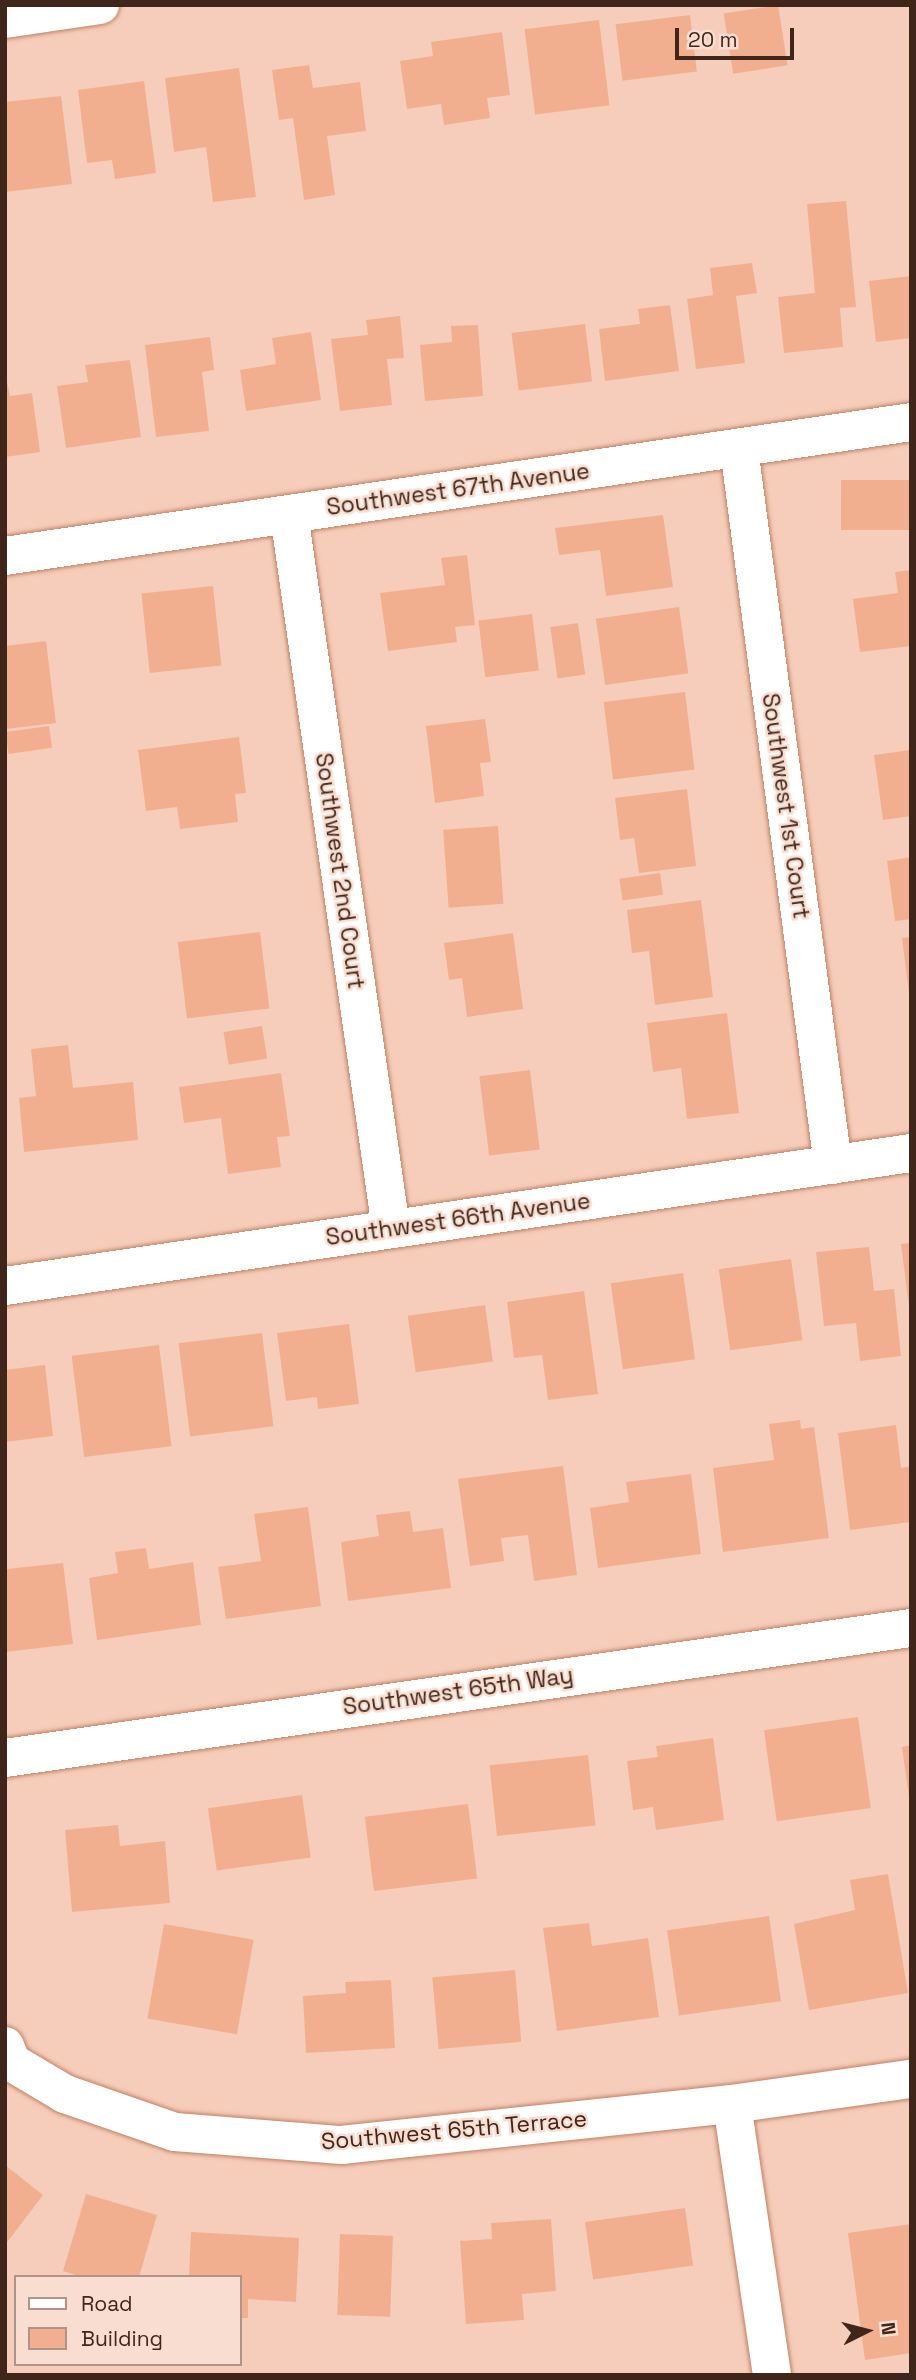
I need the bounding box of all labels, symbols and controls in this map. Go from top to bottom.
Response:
scale bar [678,14,797,58]
text: 20 m [688,26,738,53]
street label: Southwest 67th Avenue [325,457,591,521]
street label: Southwest 1st Court [757,691,815,921]
street label: Southwest 2nd Court [310,751,370,991]
street label: Southwest 66th Avenue [324,1187,592,1251]
street label: Southwest 65th Way [341,1661,575,1721]
street label: Southwest 65th Terrace [319,2105,589,2155]
legend [14,2275,242,2366]
text: Road [81,2290,133,2317]
north arrow [832,2296,902,2366]
text: N [875,2321,901,2336]
text: Building [81,2325,163,2352]

